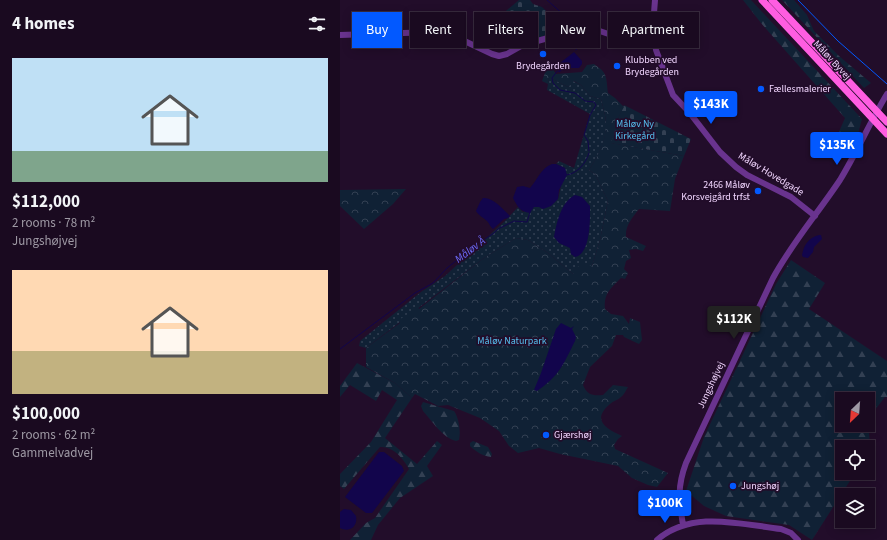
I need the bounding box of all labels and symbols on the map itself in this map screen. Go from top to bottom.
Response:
street label: Måløv Byvej [810,37,854,83]
marker: Brydegården [538,49,548,59]
place label: Klubben ved Brydegården [625,53,679,79]
place label: Brydegården [516,59,570,73]
marker: Klubben ved Brydegården [612,61,622,71]
place label: Fællesmalerier [769,82,831,96]
marker: Fællesmalerier [756,84,766,94]
pin: $143K [683,91,739,125]
park label: Måløv Ny Kirkegård [615,117,655,143]
pin: $135K [809,132,865,166]
street label: Måløv Hovedgade [736,149,807,199]
place label: 2466 Måløv Korsvejgård trfst [681,178,751,204]
marker: 2466 Måløv Korsvejgård trfst [753,186,763,196]
water label: Måløv Å [452,233,489,266]
pin: $112K [706,306,762,340]
park label: Måløv Naturpark [477,334,547,348]
street label: Jungshøjvej [694,359,728,411]
north arrow [835,392,875,432]
place label: Gjærshøj [554,428,591,442]
marker: Gjærshøj [541,430,551,440]
place label: Jungshøj [741,479,779,493]
marker: Jungshøj [728,481,738,491]
pin: $100K [637,490,693,524]

